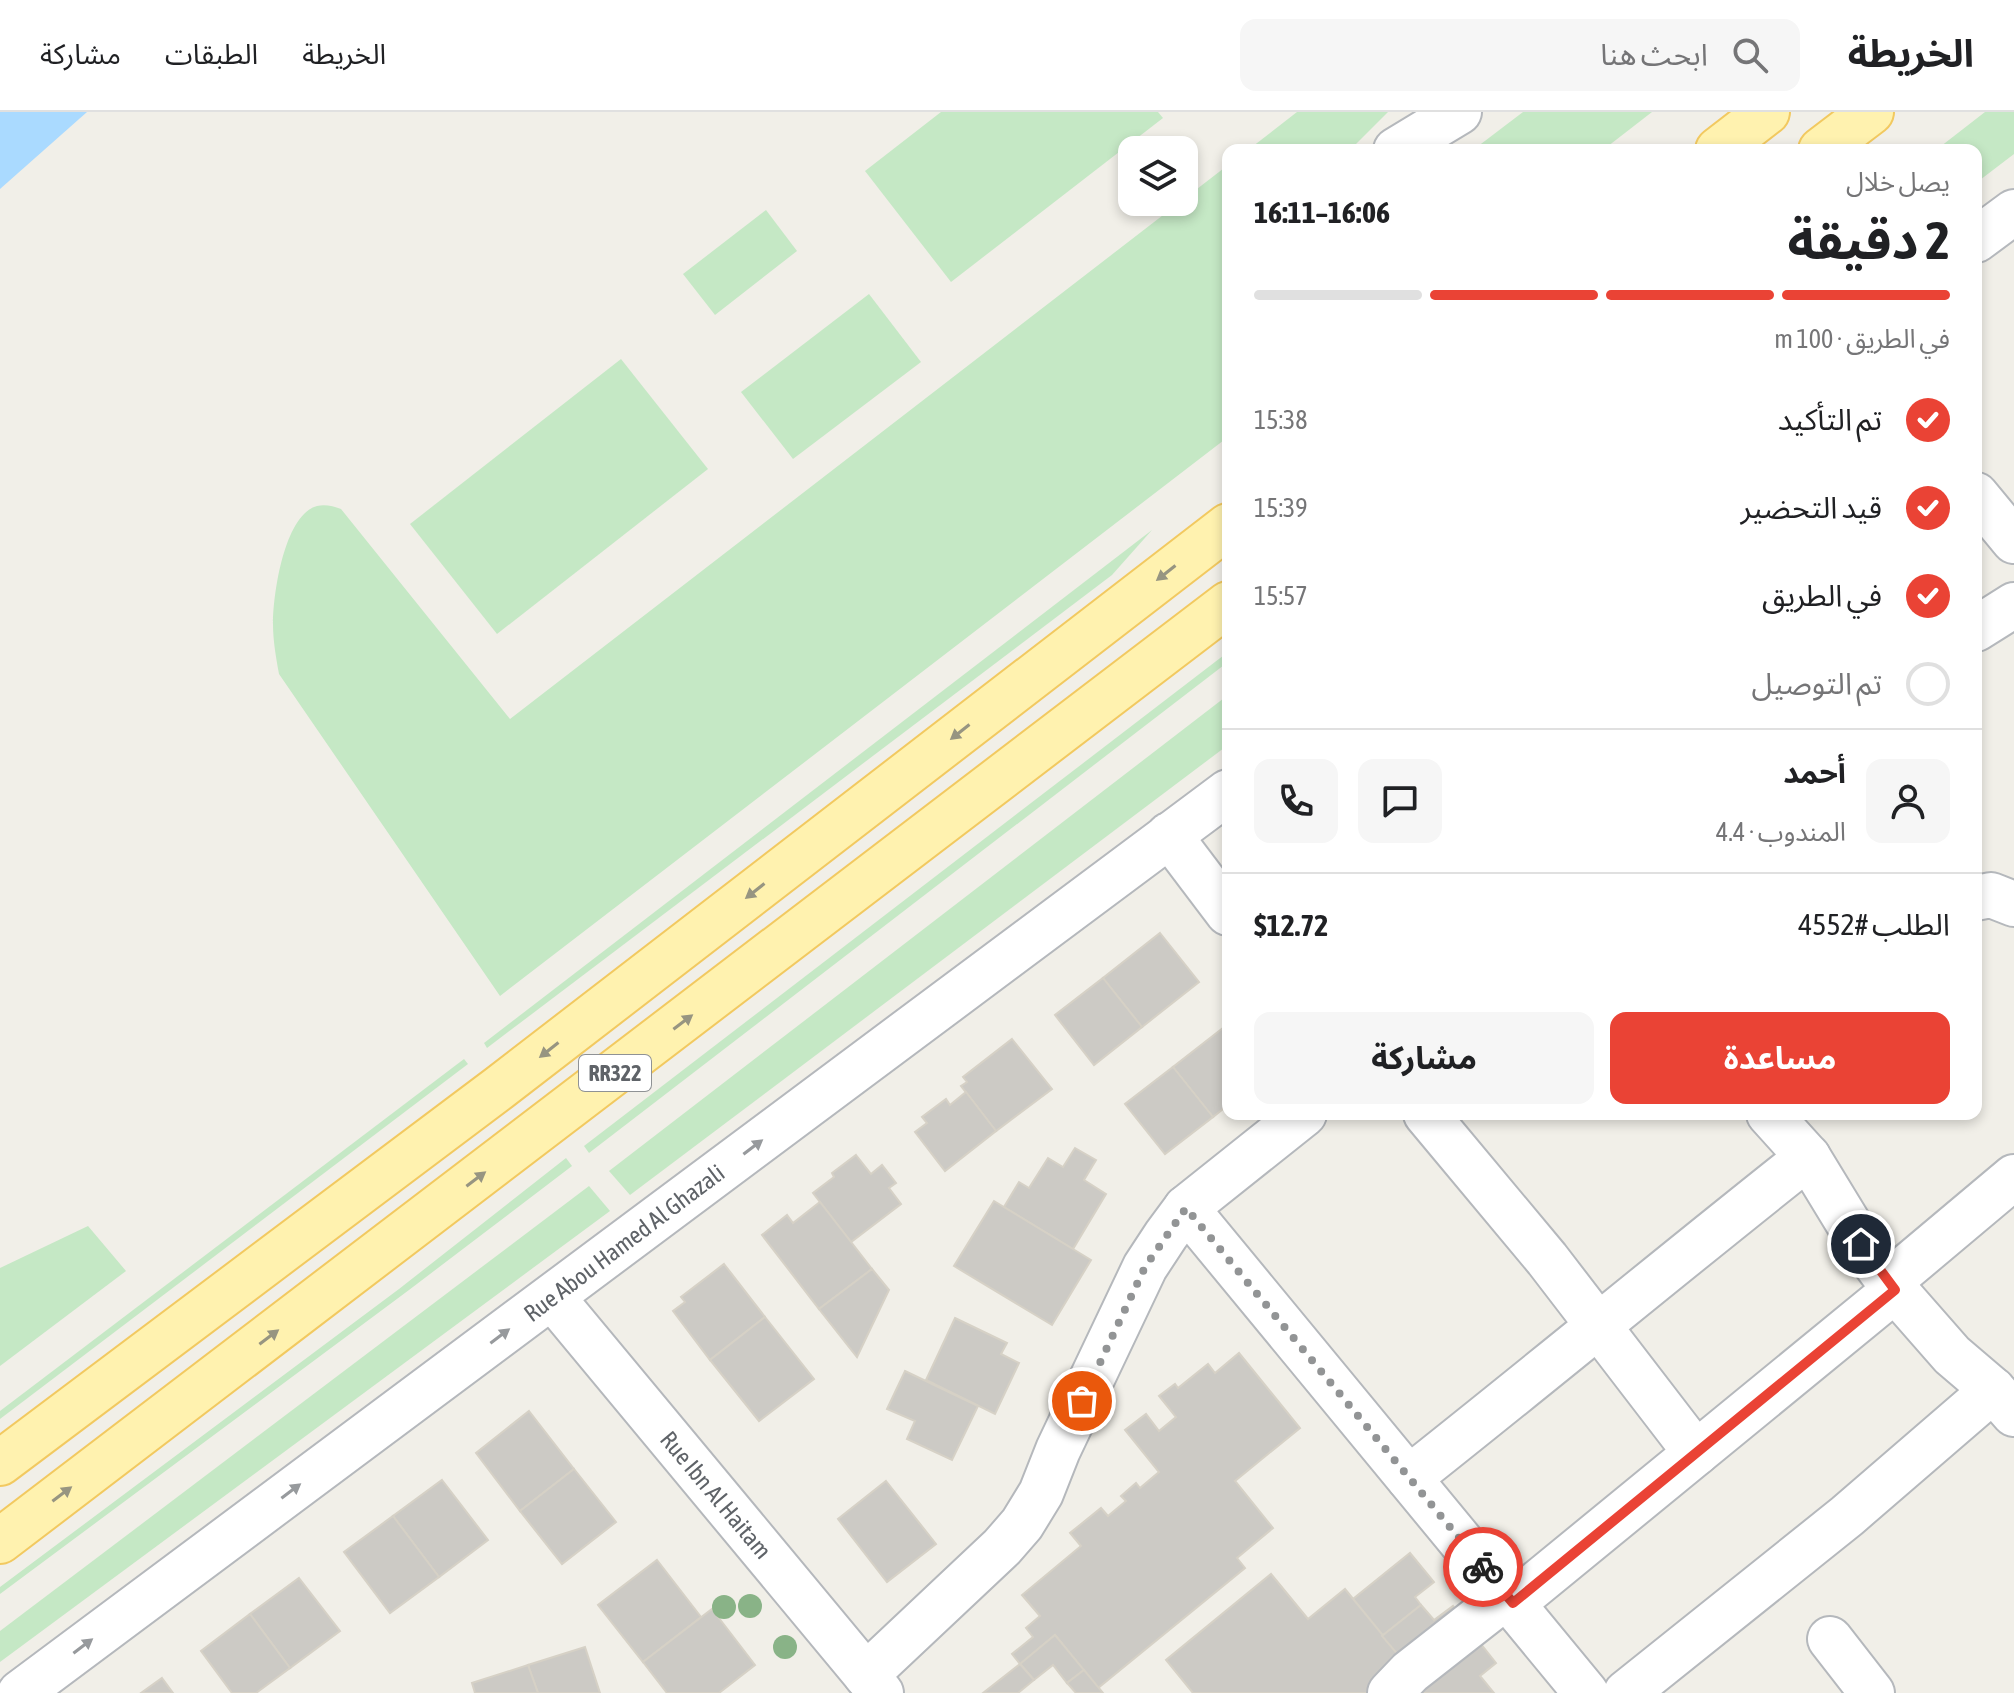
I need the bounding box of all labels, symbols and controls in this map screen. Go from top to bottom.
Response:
search box [1240,19,1800,91]
text: الخريطة [1848,32,1974,75]
icon: search [1728,33,1772,77]
text: ابحث هنا [1600,37,1708,71]
text: مشاركة [40,38,121,70]
text: الطبقات [165,38,258,70]
text: الخريطة [302,38,386,70]
map controls [1118,136,1198,216]
button: layers [1118,136,1198,216]
text: يصل خلال [1846,167,1950,197]
text: 16:06–16:11 [1254,195,1390,229]
text: 2 دقيقة [1788,210,1950,270]
text: في الطريق · 100 m [1774,324,1950,354]
icon: check [1906,398,1950,442]
text: تم التأكيد [1778,402,1882,436]
text: 15:38 [1254,405,1308,435]
icon: check [1906,486,1950,530]
text: قيد التحضير [1741,490,1882,524]
text: 15:39 [1254,493,1308,523]
one-way arrow [1156,565,1176,581]
icon: check [1906,574,1950,618]
text: في الطريق [1762,578,1882,612]
text: 15:57 [1254,581,1308,611]
text: تم التوصيل [1752,666,1882,700]
one-way arrow [950,724,971,740]
text: أحمد [1783,755,1846,789]
button: phone [1254,759,1338,843]
button: chat [1358,759,1442,843]
button: person [1866,759,1950,843]
text: المندوب · 4.4 [1716,817,1846,847]
one-way arrow [745,883,765,899]
text: الطلب #4552 [1798,907,1950,941]
text: $12.72 [1254,908,1328,942]
button: مشاركة [1254,1012,1594,1104]
button: مساعدة [1610,1012,1950,1104]
one-way arrow [672,1014,693,1030]
one-way arrow [539,1041,559,1058]
road number: RR322 [579,1055,651,1091]
one-way arrow [743,1139,763,1155]
street label: Rue Abou Hamed Al Ghazali [519,1159,729,1327]
one-way arrow [466,1172,486,1188]
pin [1827,1210,1895,1278]
icon: home [1839,1222,1883,1266]
one-way arrow [490,1328,510,1344]
one-way arrow [259,1329,279,1345]
pin [1048,1367,1116,1435]
icon: bag [1060,1379,1104,1423]
street label: Rue Ibn Al Haitam [655,1426,777,1564]
one-way arrow [281,1484,302,1499]
one-way arrow [52,1487,72,1503]
courier [1443,1527,1523,1607]
icon: bike [1461,1545,1505,1589]
one-way arrow [73,1639,93,1655]

